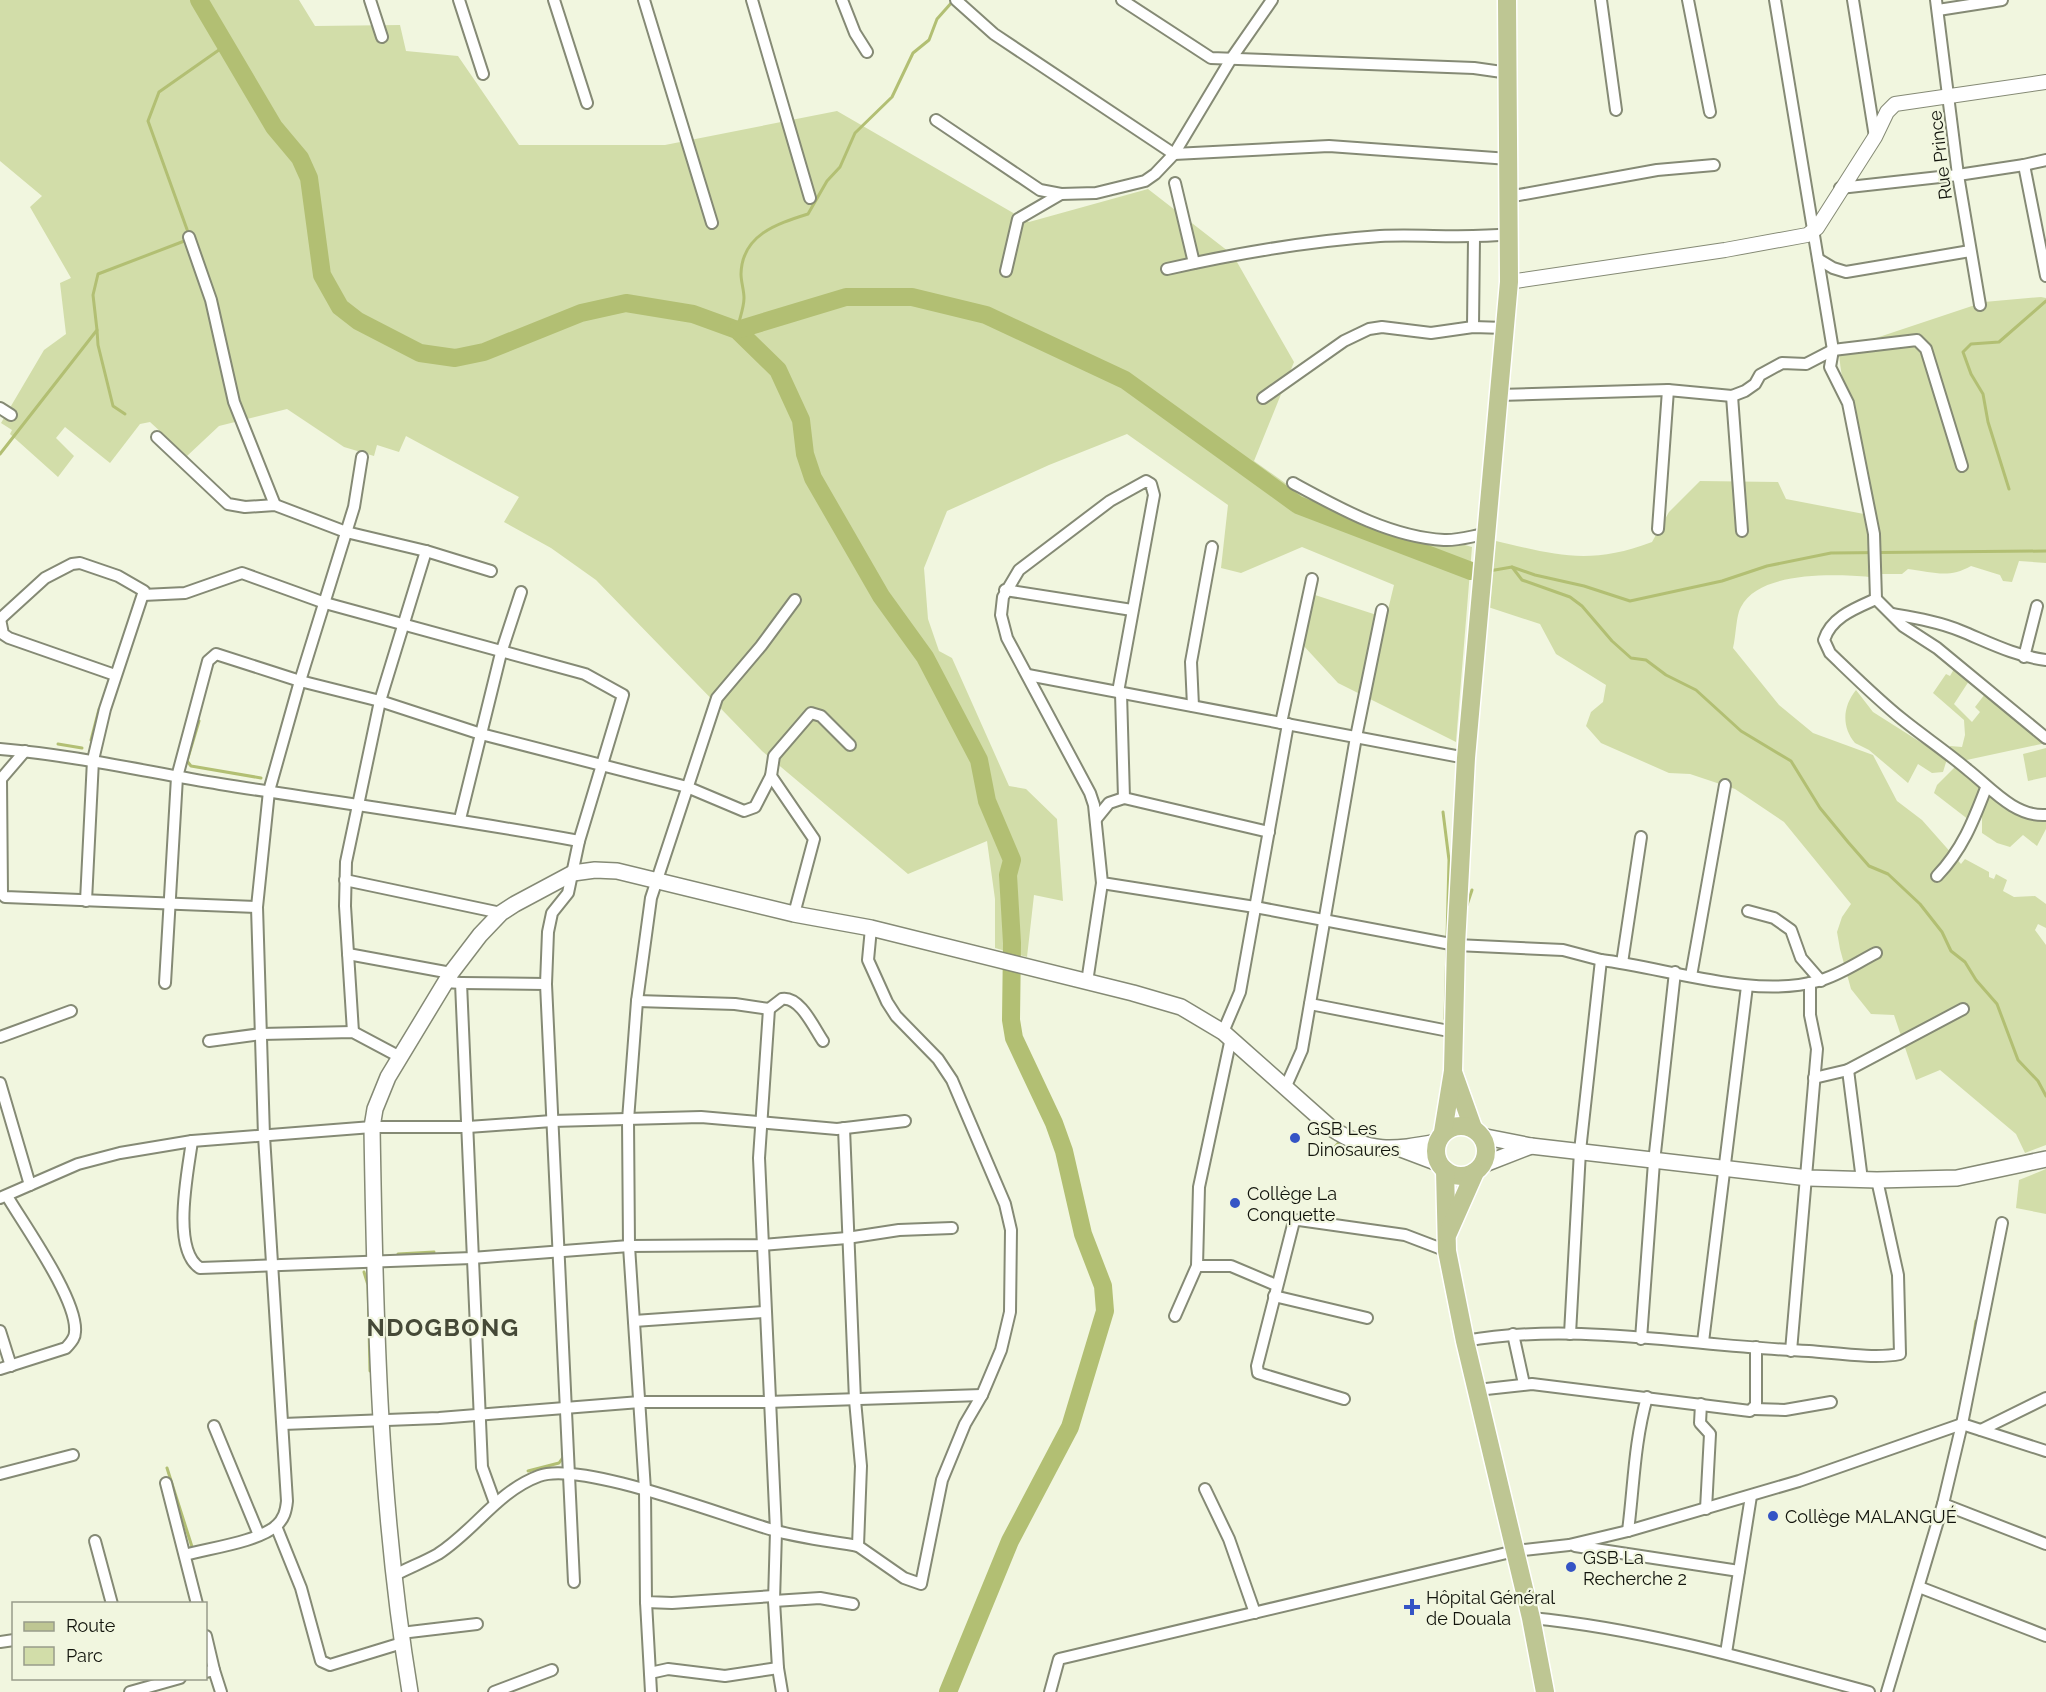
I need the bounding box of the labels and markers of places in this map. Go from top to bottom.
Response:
place label: GSB Les Dinosaures [1307,1118,1400,1160]
marker: GSB Les Dinosaures [1288,1131,1302,1145]
place label: Collège La Conquette [1247,1183,1337,1225]
marker: Collège La Conquette [1228,1196,1242,1210]
place label: Collège MALANGUÉ [1785,1505,1957,1527]
marker: Collège MALANGUÉ [1766,1509,1780,1523]
place label: GSB La Recherche 2 [1583,1547,1687,1589]
marker: GSB La Recherche 2 [1564,1560,1578,1574]
place label: Hôpital Général de Douala [1426,1587,1555,1629]
marker: Hôpital Général de Douala [1403,1598,1421,1616]

